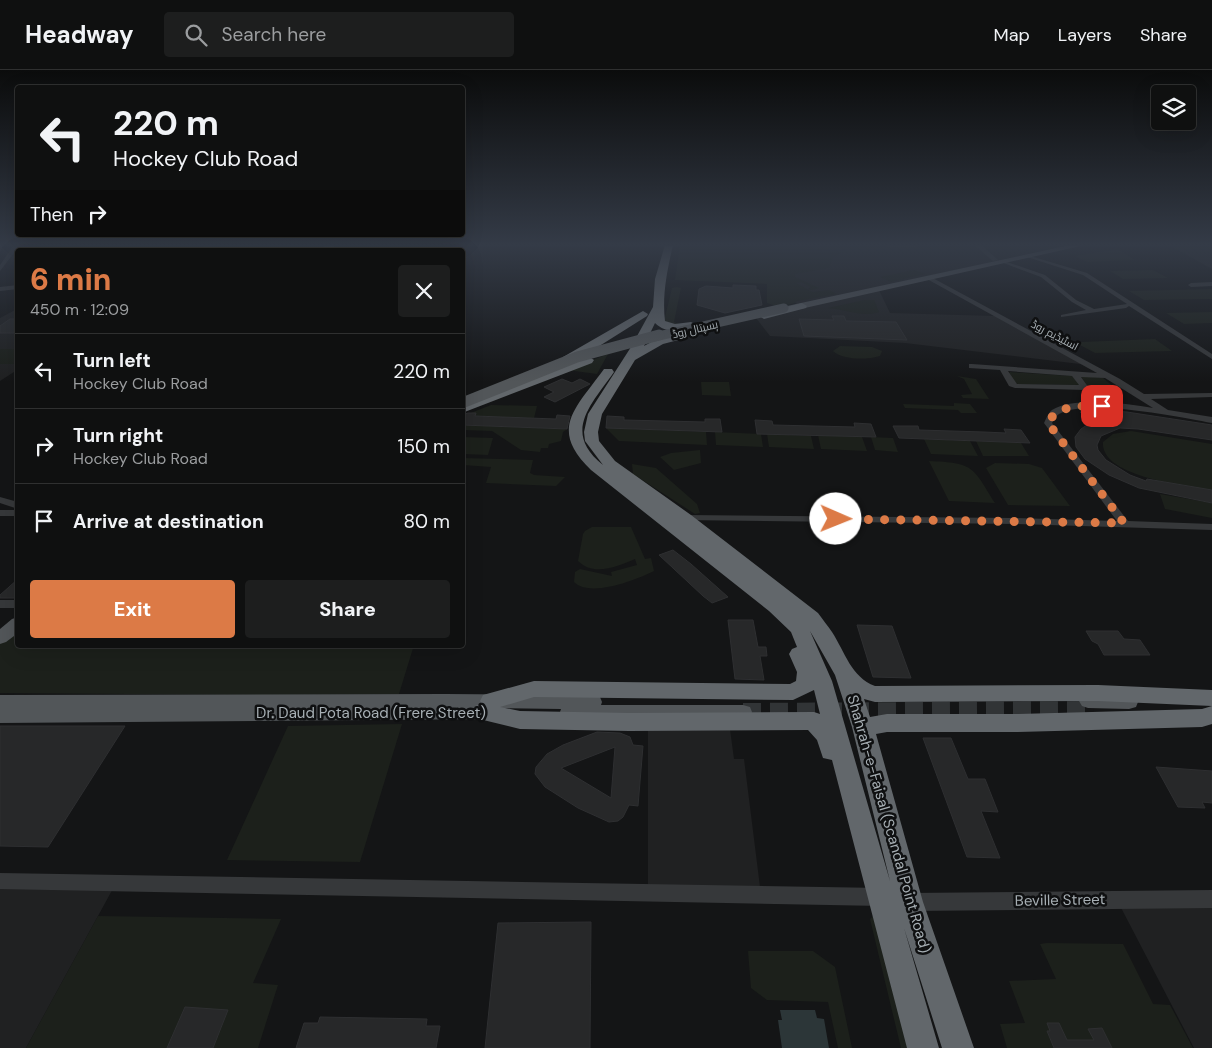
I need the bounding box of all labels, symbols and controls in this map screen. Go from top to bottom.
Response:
search box [164,12,514,57]
text: Headway [25,19,134,50]
icon: search [182,21,210,49]
text: Search here [222,22,326,47]
text: Map [994,23,1030,47]
text: Layers [1058,23,1112,47]
text: Share [1140,23,1187,47]
map controls [1151,85,1196,130]
button: layers [1151,85,1196,130]
text: 220 m [113,100,219,146]
icon: left [30,105,95,170]
text: Hockey Club Road [113,144,298,173]
icon: right [83,200,111,228]
text: Then [30,202,73,227]
text: 6 min [30,260,111,299]
button: close [398,265,450,317]
text: 450 m · 12:09 [30,299,129,320]
street label: ہسپتال روڈ [671,317,720,342]
street label: اسٹیڈیم روڈ [1028,317,1081,354]
text: Turn left [73,348,151,373]
icon: left [30,357,58,385]
text: 220 m [393,359,450,384]
text: Hockey Club Road [73,373,208,394]
pin [1081,385,1123,427]
icon: arrive [1088,392,1116,420]
text: Turn right [73,423,163,448]
icon: right [30,432,58,460]
text: 150 m [398,434,450,459]
text: Hockey Club Road [73,448,208,469]
position arrow [809,492,861,544]
icon: arrive [30,507,58,535]
text: Arrive at destination [73,509,264,534]
text: 80 m [403,509,450,534]
button: Exit [30,580,235,638]
button: Share [245,580,450,638]
street label: Shahrah-e-Faisal (Scandal Point Road) [842,693,936,955]
street label: Dr. Daud Pota Road (Frere Street) [256,703,486,723]
street label: Beville Street [1015,889,1106,911]

